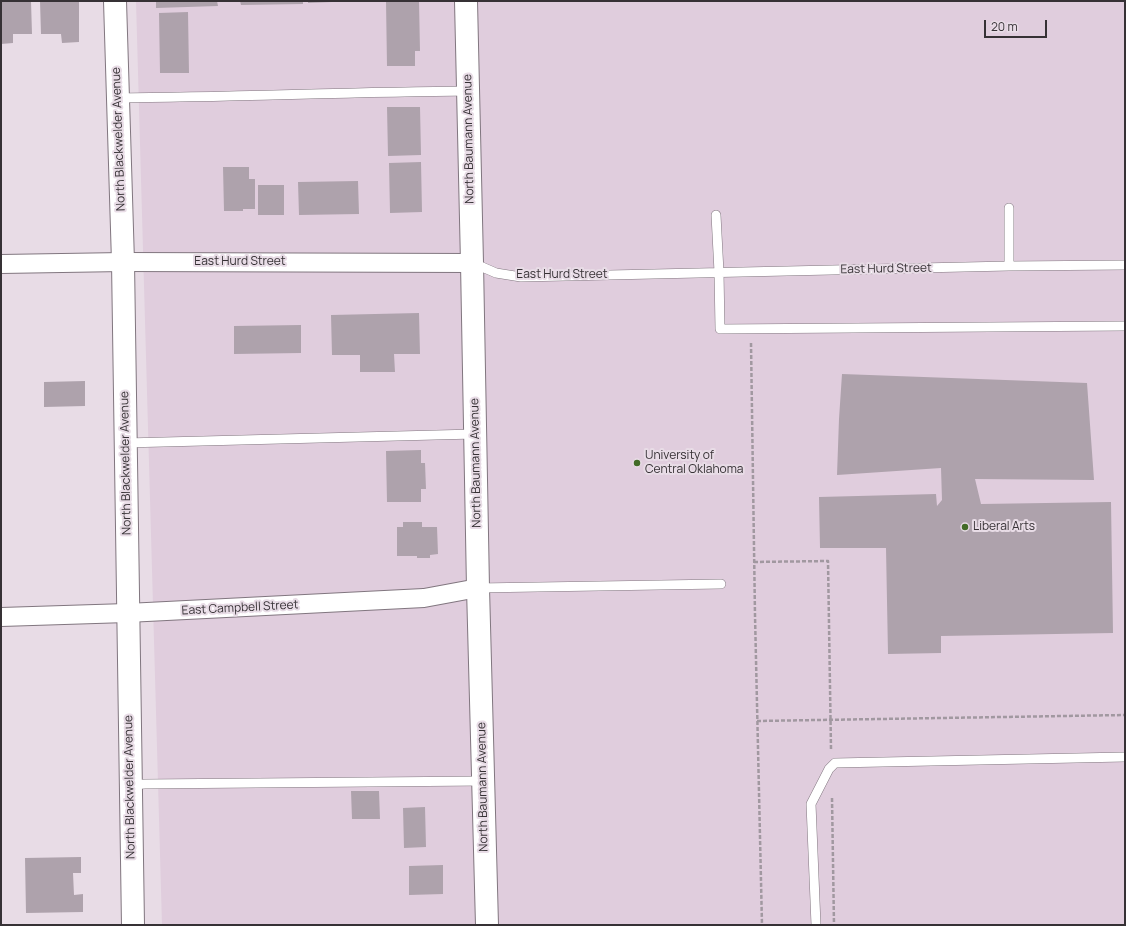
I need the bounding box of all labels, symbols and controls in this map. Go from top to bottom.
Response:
scale bar [986,12,1049,38]
text: 20 m [991,18,1018,35]
street label: North Blackwelder Avenue [109,67,129,211]
street label: North Baumann Avenue [461,74,477,204]
street label: East Hurd Street [194,255,286,269]
street label: East Hurd Street [840,261,932,277]
street label: East Hurd Street [516,268,608,282]
street label: North Blackwelder Avenue [118,391,134,535]
street label: North Baumann Avenue [468,398,484,528]
place label: University of Central Oklahoma [645,449,743,477]
marker: University of Central Oklahoma [632,458,642,468]
place label: Liberal Arts [973,520,1035,534]
marker: Liberal Arts [960,522,970,532]
street label: East Campbell Street [181,598,299,618]
street label: North Blackwelder Avenue [122,715,138,859]
street label: North Baumann Avenue [475,722,491,852]

